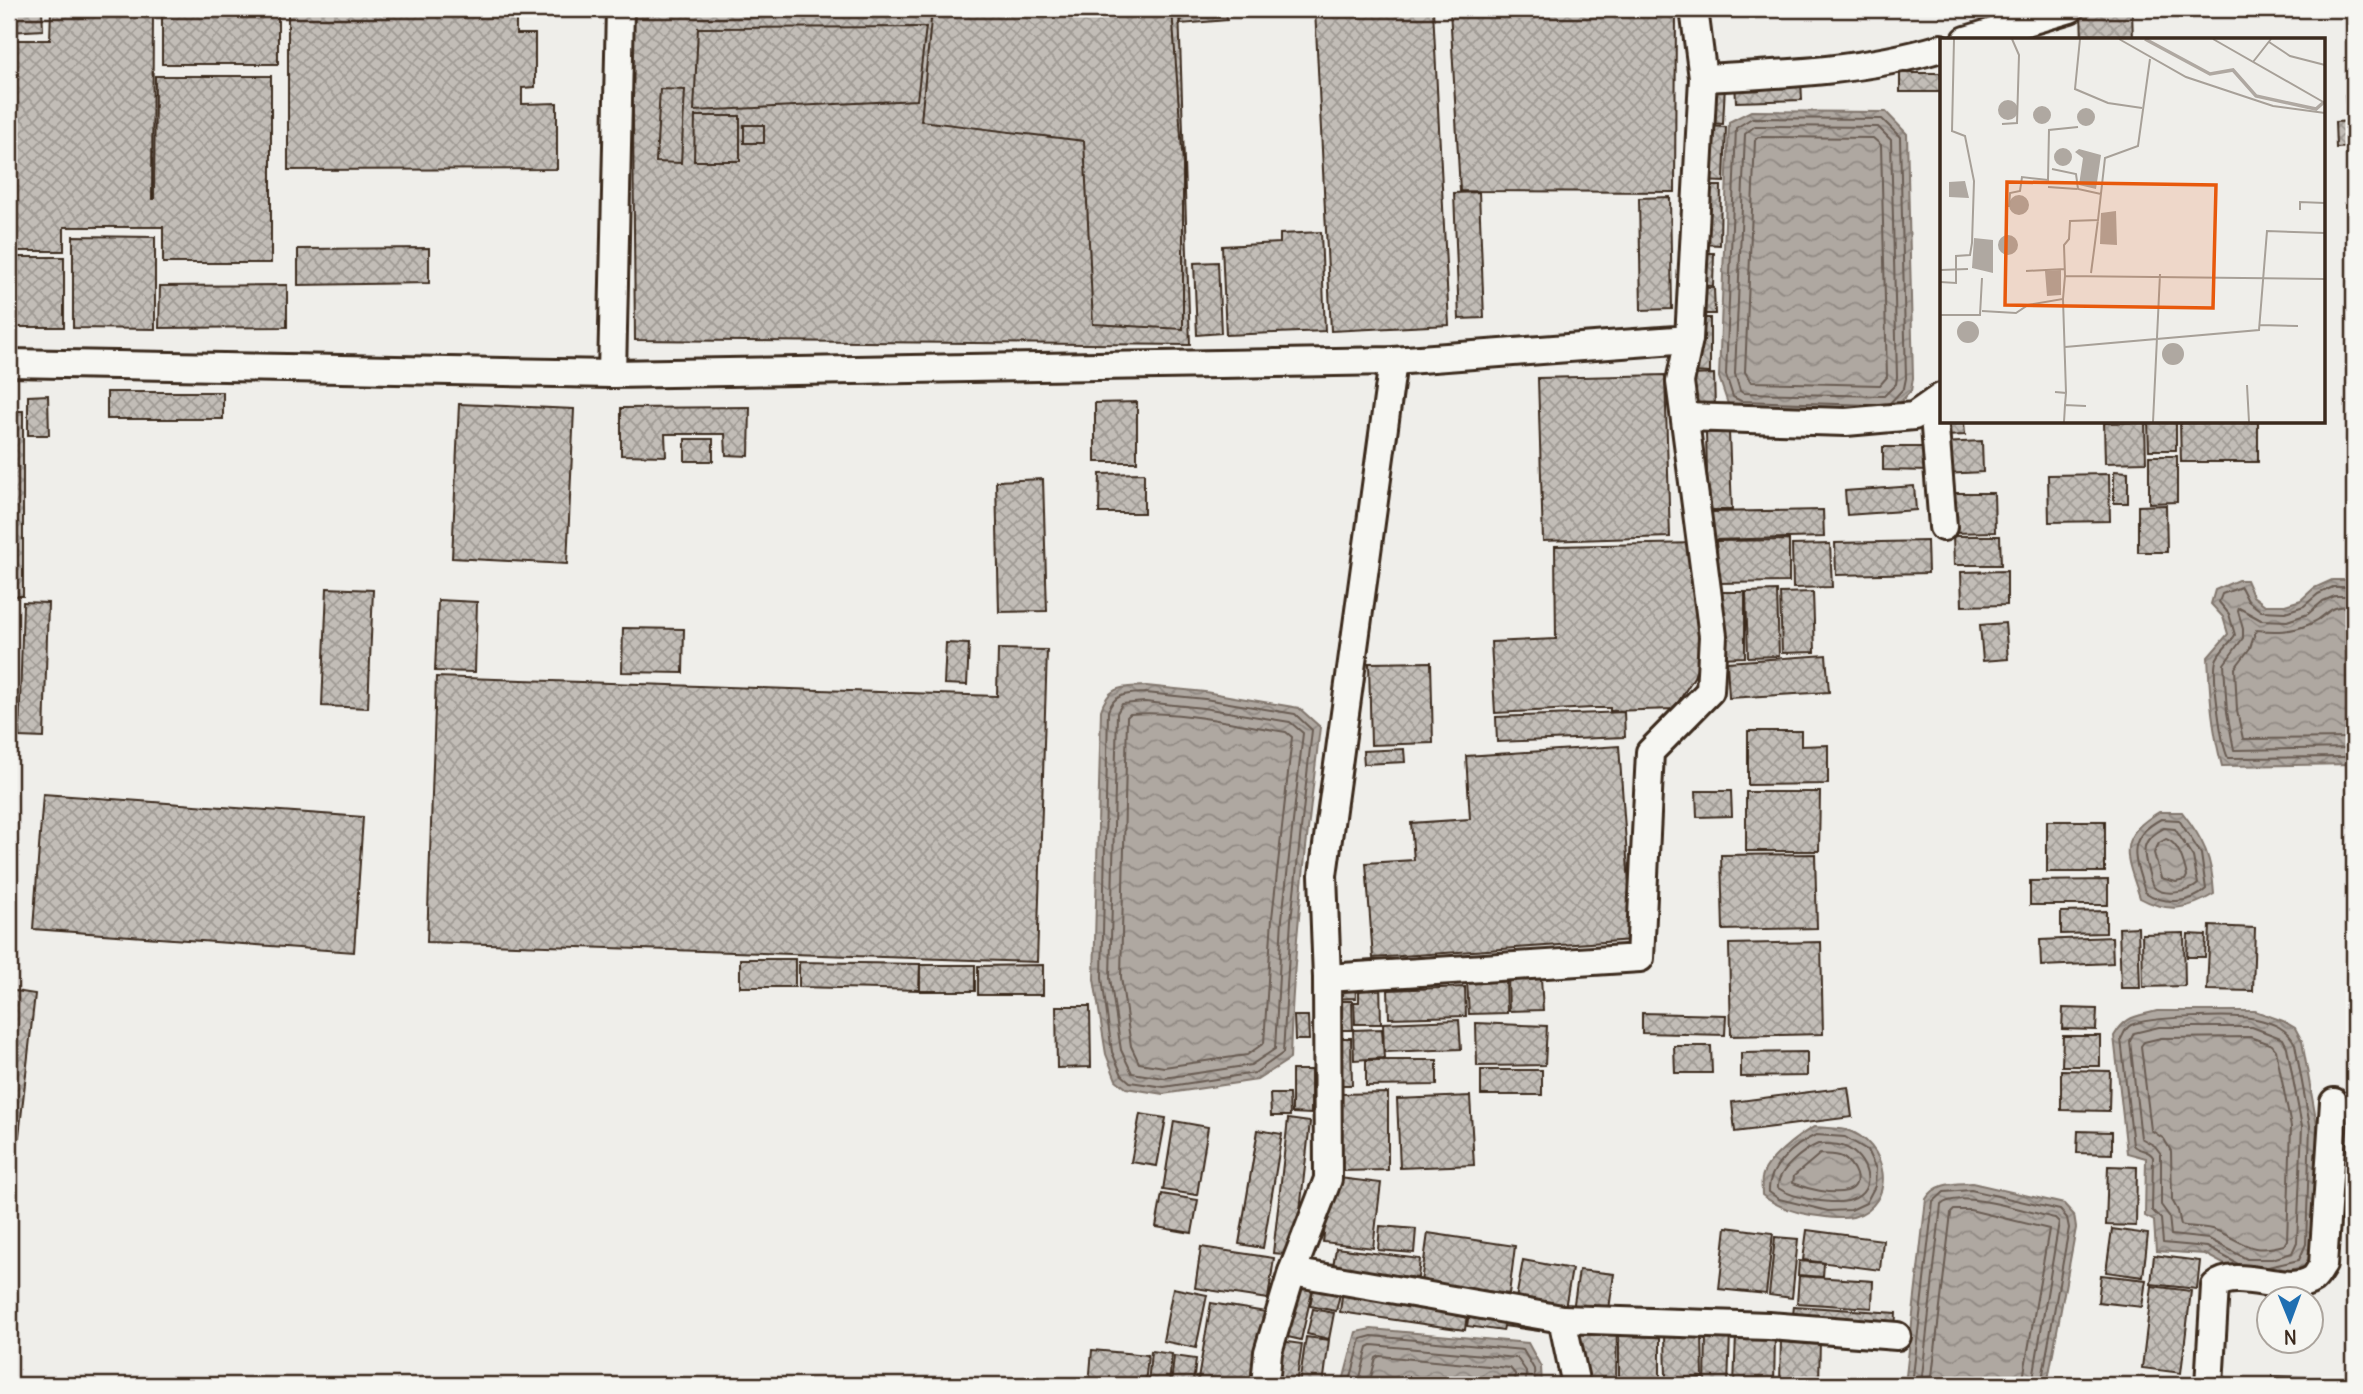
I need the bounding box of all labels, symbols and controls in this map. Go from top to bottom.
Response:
inset map [1940,38,2324,424]
north arrow [2254,1286,2324,1356]
text: N [2284,1325,2297,1349]

